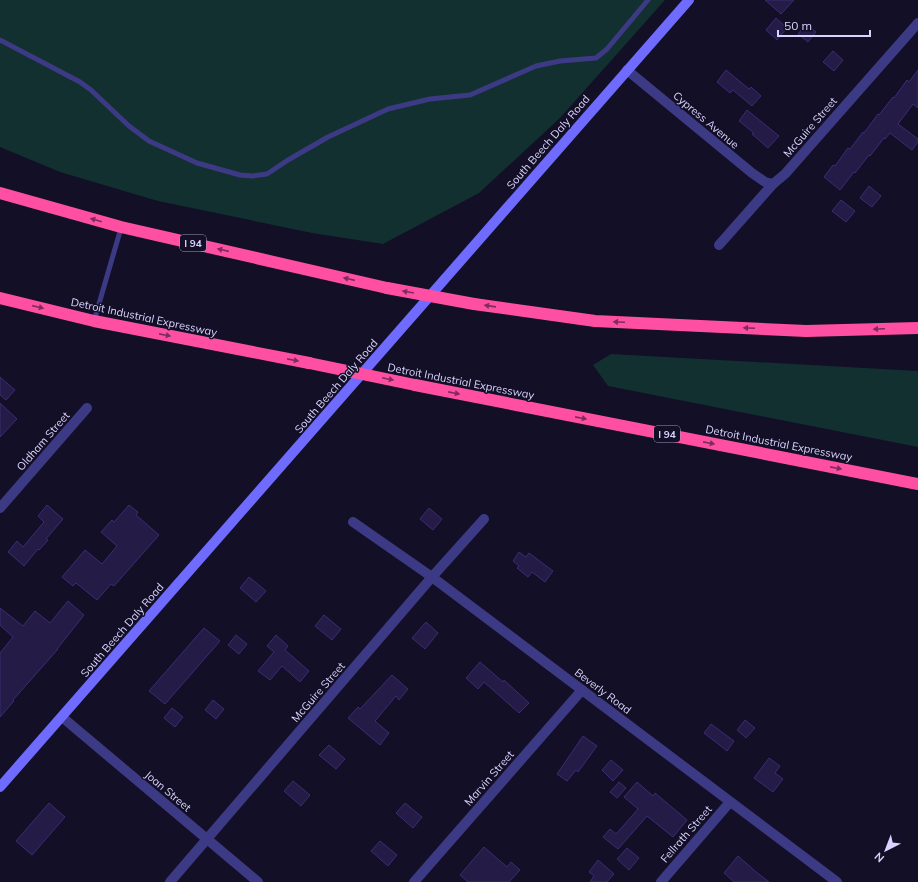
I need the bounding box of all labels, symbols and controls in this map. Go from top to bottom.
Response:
scale bar [778,12,870,38]
text: 50 m [784,18,812,33]
street label: Cypress Avenue [670,88,742,152]
street label: South Beech Daly Road [503,92,593,192]
street label: McGuire Street [780,94,840,160]
one-way arrow [90,217,102,223]
road number: I 94 [180,235,206,251]
one-way arrow [217,247,229,253]
one-way arrow [343,276,355,282]
one-way arrow [402,288,414,294]
street label: Detroit Industrial Expressway [70,295,219,339]
one-way arrow [484,303,496,309]
one-way arrow [32,305,44,311]
one-way arrow [613,319,625,326]
one-way arrow [743,325,755,332]
one-way arrow [873,326,885,333]
one-way arrow [159,332,171,338]
street label: South Beech Daly Road [291,336,381,436]
one-way arrow [286,357,299,363]
street label: Detroit Industrial Expressway [386,360,536,402]
one-way arrow [382,377,394,383]
one-way arrow [448,390,460,396]
street label: Oldham Street [14,408,73,473]
one-way arrow [575,415,587,421]
street label: Detroit Industrial Expressway [704,422,854,464]
road number: I 94 [654,426,680,442]
one-way arrow [703,440,715,446]
one-way arrow [830,465,843,471]
street label: South Beech Daly Road [77,580,167,680]
street label: McGuire Street [288,659,348,725]
street label: Beverly Road [572,665,634,717]
street label: Marvin Street [461,747,517,808]
street label: Joan Street [142,768,194,815]
street label: Fellrath Street [657,802,715,866]
north arrow [866,830,906,870]
text: N [872,849,887,865]

